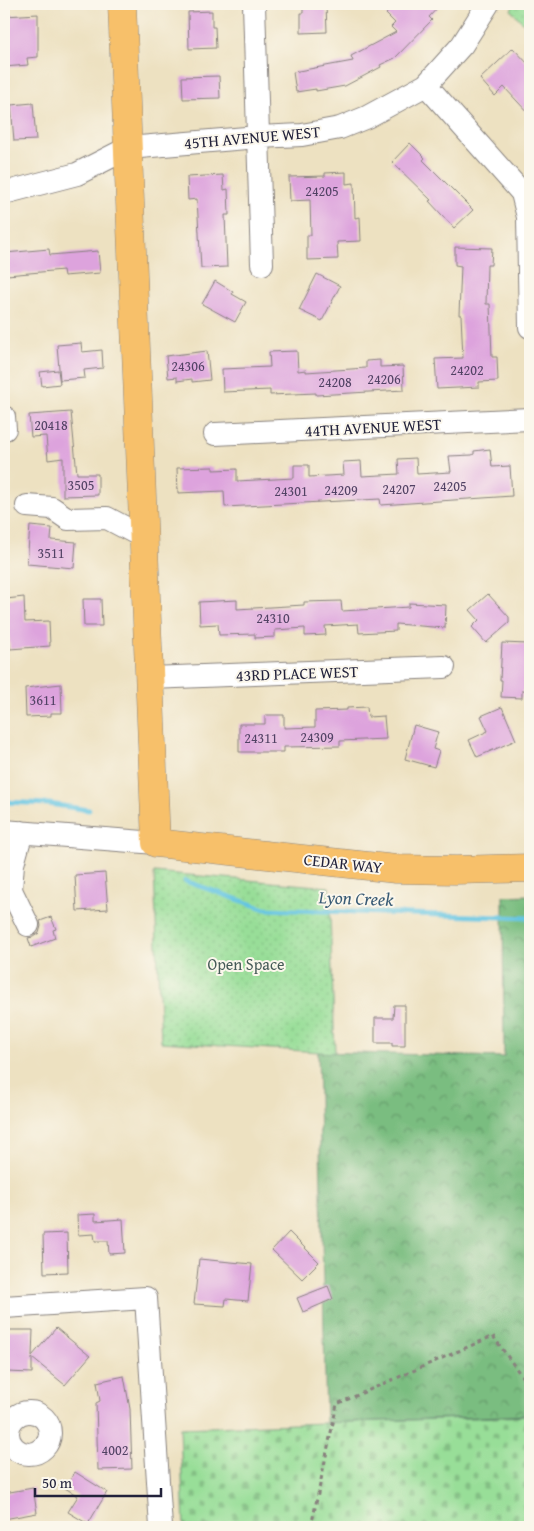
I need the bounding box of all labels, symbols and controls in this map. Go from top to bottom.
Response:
street label: 45TH AVENUE WEST [183,119,321,155]
house number: 24205 [305,181,339,201]
house number: 24306 [171,356,205,376]
house number: 24202 [450,360,484,380]
house number: 24206 [367,369,401,389]
house number: 24208 [318,372,352,392]
street label: 44TH AVENUE WEST [304,411,442,443]
house number: 20418 [34,415,68,435]
house number: 3505 [68,475,94,495]
house number: 24205 [433,476,467,496]
house number: 24207 [382,479,416,499]
house number: 24209 [324,480,358,500]
house number: 24301 [274,481,308,501]
house number: 3511 [38,543,64,563]
house number: 24310 [256,608,290,628]
street label: 43RD PLACE WEST [235,659,359,687]
house number: 3611 [30,690,56,710]
house number: 24309 [300,727,334,747]
house number: 24311 [244,728,278,748]
street label: CEDAR WAY [303,847,384,879]
water label: Lyon Creek [317,883,395,913]
park label: Open Space [208,952,284,976]
house number: 4002 [102,1440,128,1460]
scale bar [35,1466,161,1498]
text: 50 m [42,1472,73,1493]

